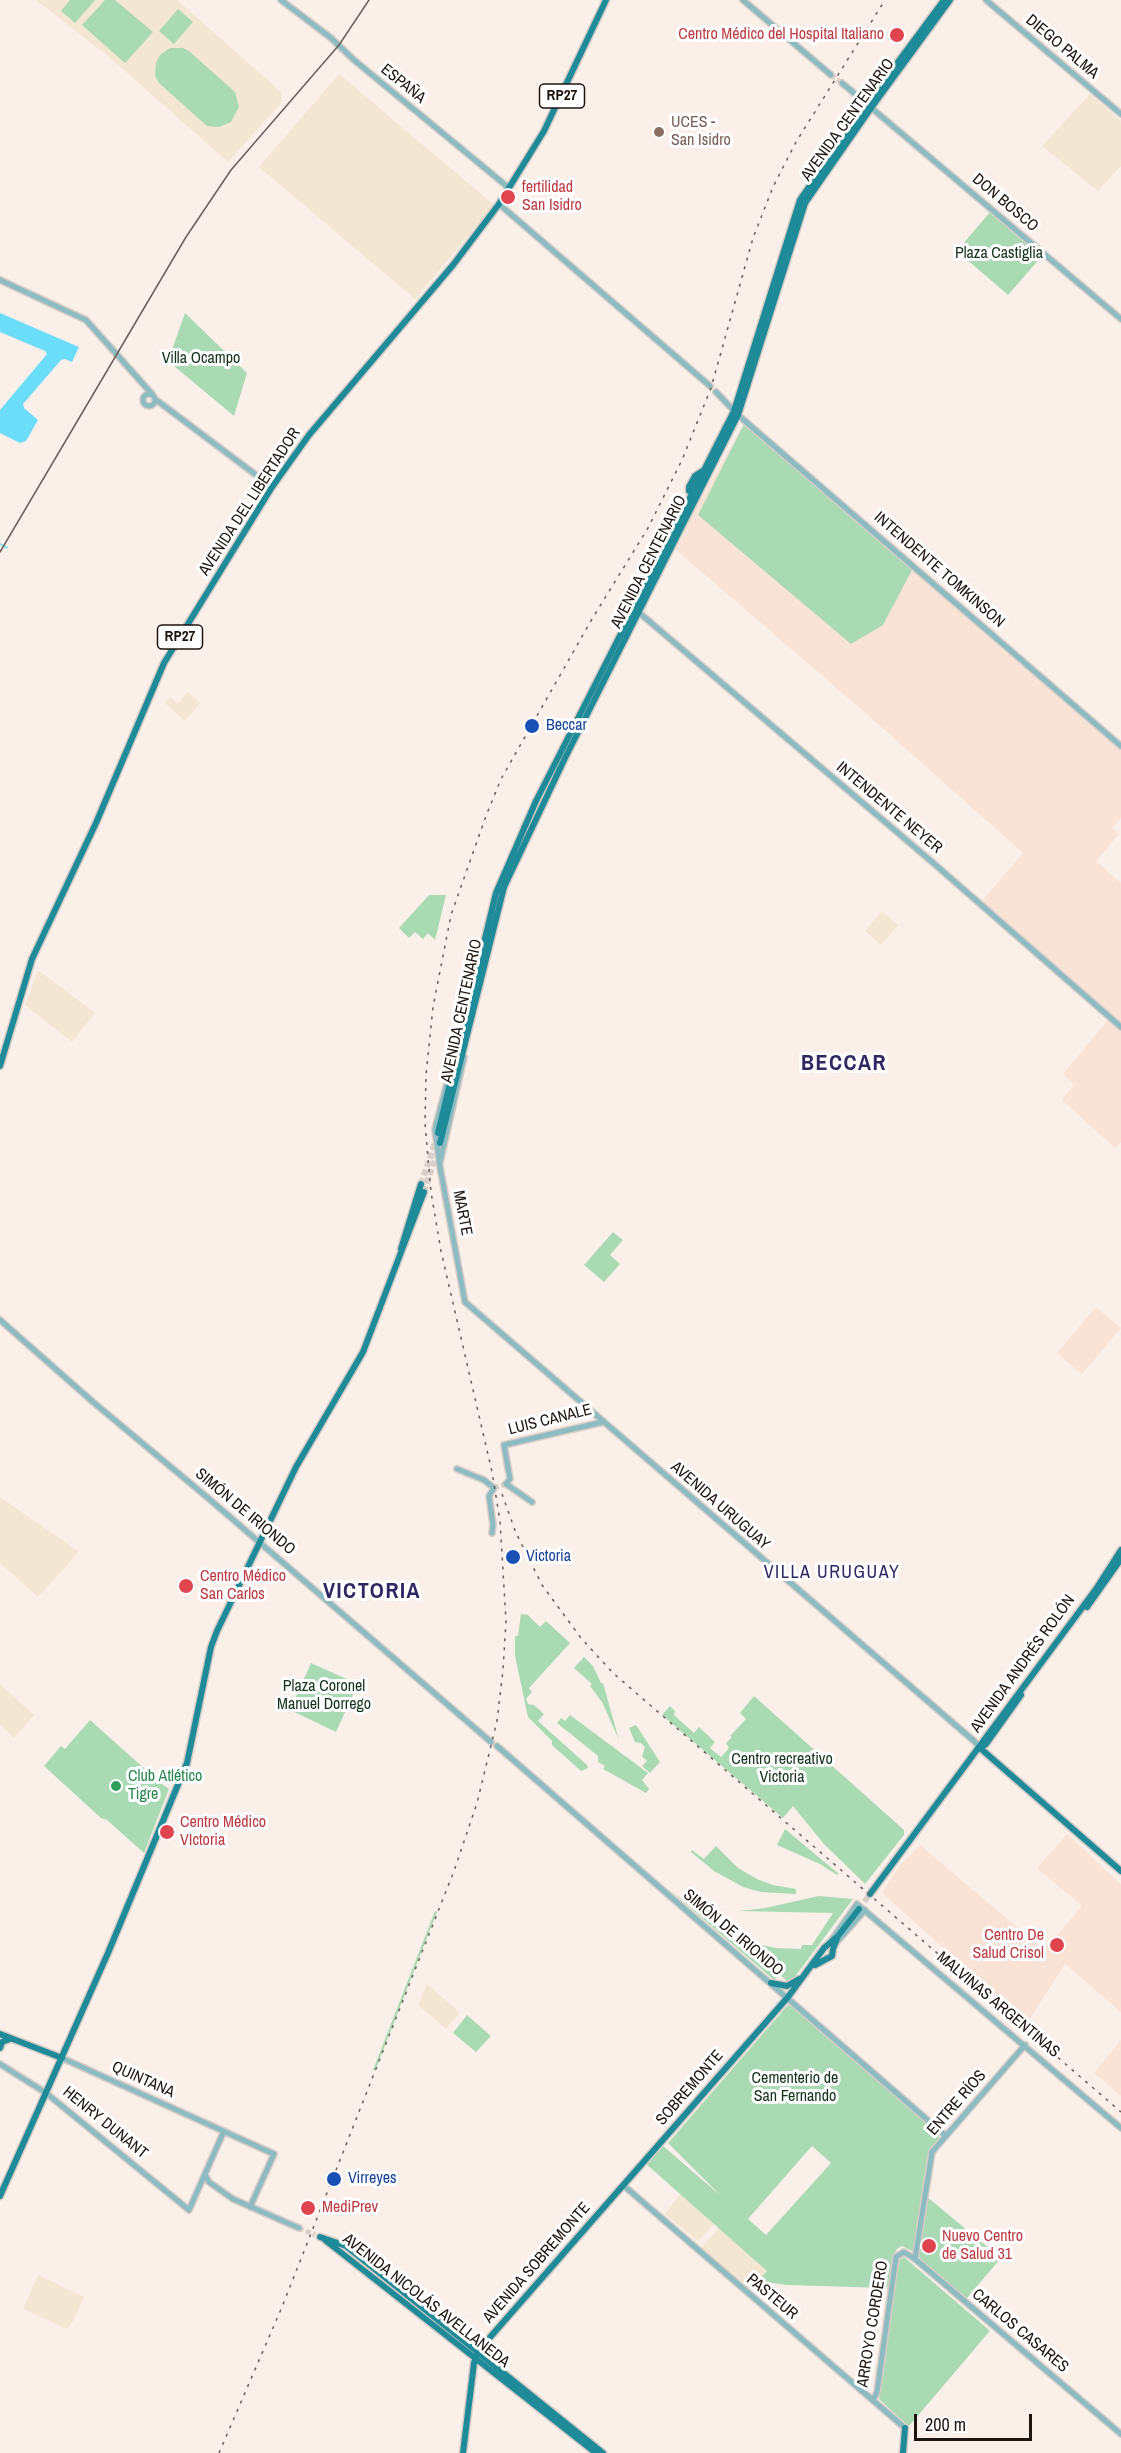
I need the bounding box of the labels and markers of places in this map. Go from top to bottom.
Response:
place label: Centro Médico del Hospital Italiano [678,25,884,45]
marker: Centro Médico del Hospital Italiano [888,26,906,44]
place label: UCES - San Isidro [671,113,731,151]
marker: UCES - San Isidro [652,125,666,139]
place label: fertilidad San Isidro [522,178,582,216]
marker: fertilidad San Isidro [499,188,517,206]
place label: Beccar [546,716,587,736]
marker: Beccar [523,717,541,735]
place label: Victoria [526,1547,571,1567]
marker: Victoria [504,1548,522,1566]
place label: Centro Médico San Carlos [200,1567,286,1605]
marker: Centro Médico San Carlos [177,1577,195,1595]
place label: Club Atlético Tigre [128,1767,202,1805]
marker: Club Atlético Tigre [109,1779,123,1793]
place label: Centro Médico VIctoria [180,1813,266,1851]
marker: Centro Médico VIctoria [158,1823,176,1841]
place label: Centro De Salud Crisol [973,1926,1044,1964]
marker: Centro De Salud Crisol [1048,1936,1066,1954]
place label: Virreyes [348,2169,397,2189]
marker: Virreyes [325,2170,343,2188]
place label: MediPrev [322,2198,378,2218]
marker: MediPrev [299,2199,317,2217]
place label: Nuevo Centro de Salud 31 [942,2227,1023,2265]
marker: Nuevo Centro de Salud 31 [920,2237,938,2255]

